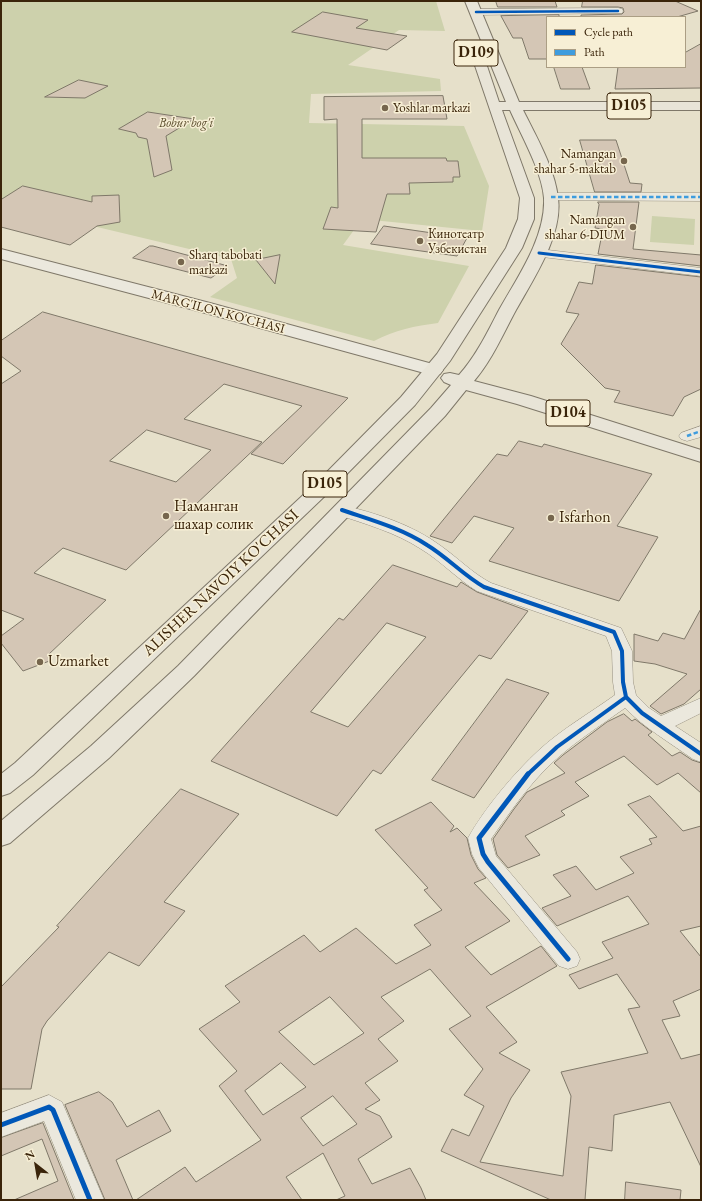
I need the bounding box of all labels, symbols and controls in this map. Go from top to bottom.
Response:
legend [546,16,686,68]
text: Cycle path [584,24,633,40]
road number: D109 [454,40,498,66]
text: Path [584,44,605,60]
road number: D105 [607,93,651,119]
place label: Yoshlar markazi [393,100,471,116]
marker: Yoshlar markazi [380,103,390,113]
park label: Bobur bog'i [159,115,213,131]
place label: Namangan shahar 5-maktab [534,146,616,177]
marker: Namangan shahar 5-maktab [619,156,629,166]
place label: Namangan shahar 6-DIUM [545,212,625,243]
marker: Namangan shahar 6-DIUM [628,222,638,232]
place label: Кинотеатр Узбекистан [428,226,487,257]
marker: Кинотеатр Узбекистан [415,236,425,246]
place label: Sharq tabobati markazi [189,247,262,278]
marker: Sharq tabobati markazi [176,257,186,267]
street label: MARG'ILON KO'CHASI [150,287,286,337]
road number: D104 [546,400,590,426]
road number: D105 [303,471,347,497]
place label: Наманган шахар солик [174,497,253,535]
street label: ALISHER NAVOIY KO'CHASI [139,506,303,660]
place label: Isfarhon [559,508,611,528]
marker: Наманган шахар солик [161,511,171,521]
marker: Isfarhon [546,513,556,523]
place label: Uzmarket [48,652,109,672]
marker: Uzmarket [35,657,45,667]
north arrow [16,1145,56,1185]
text: N [22,1146,37,1163]

